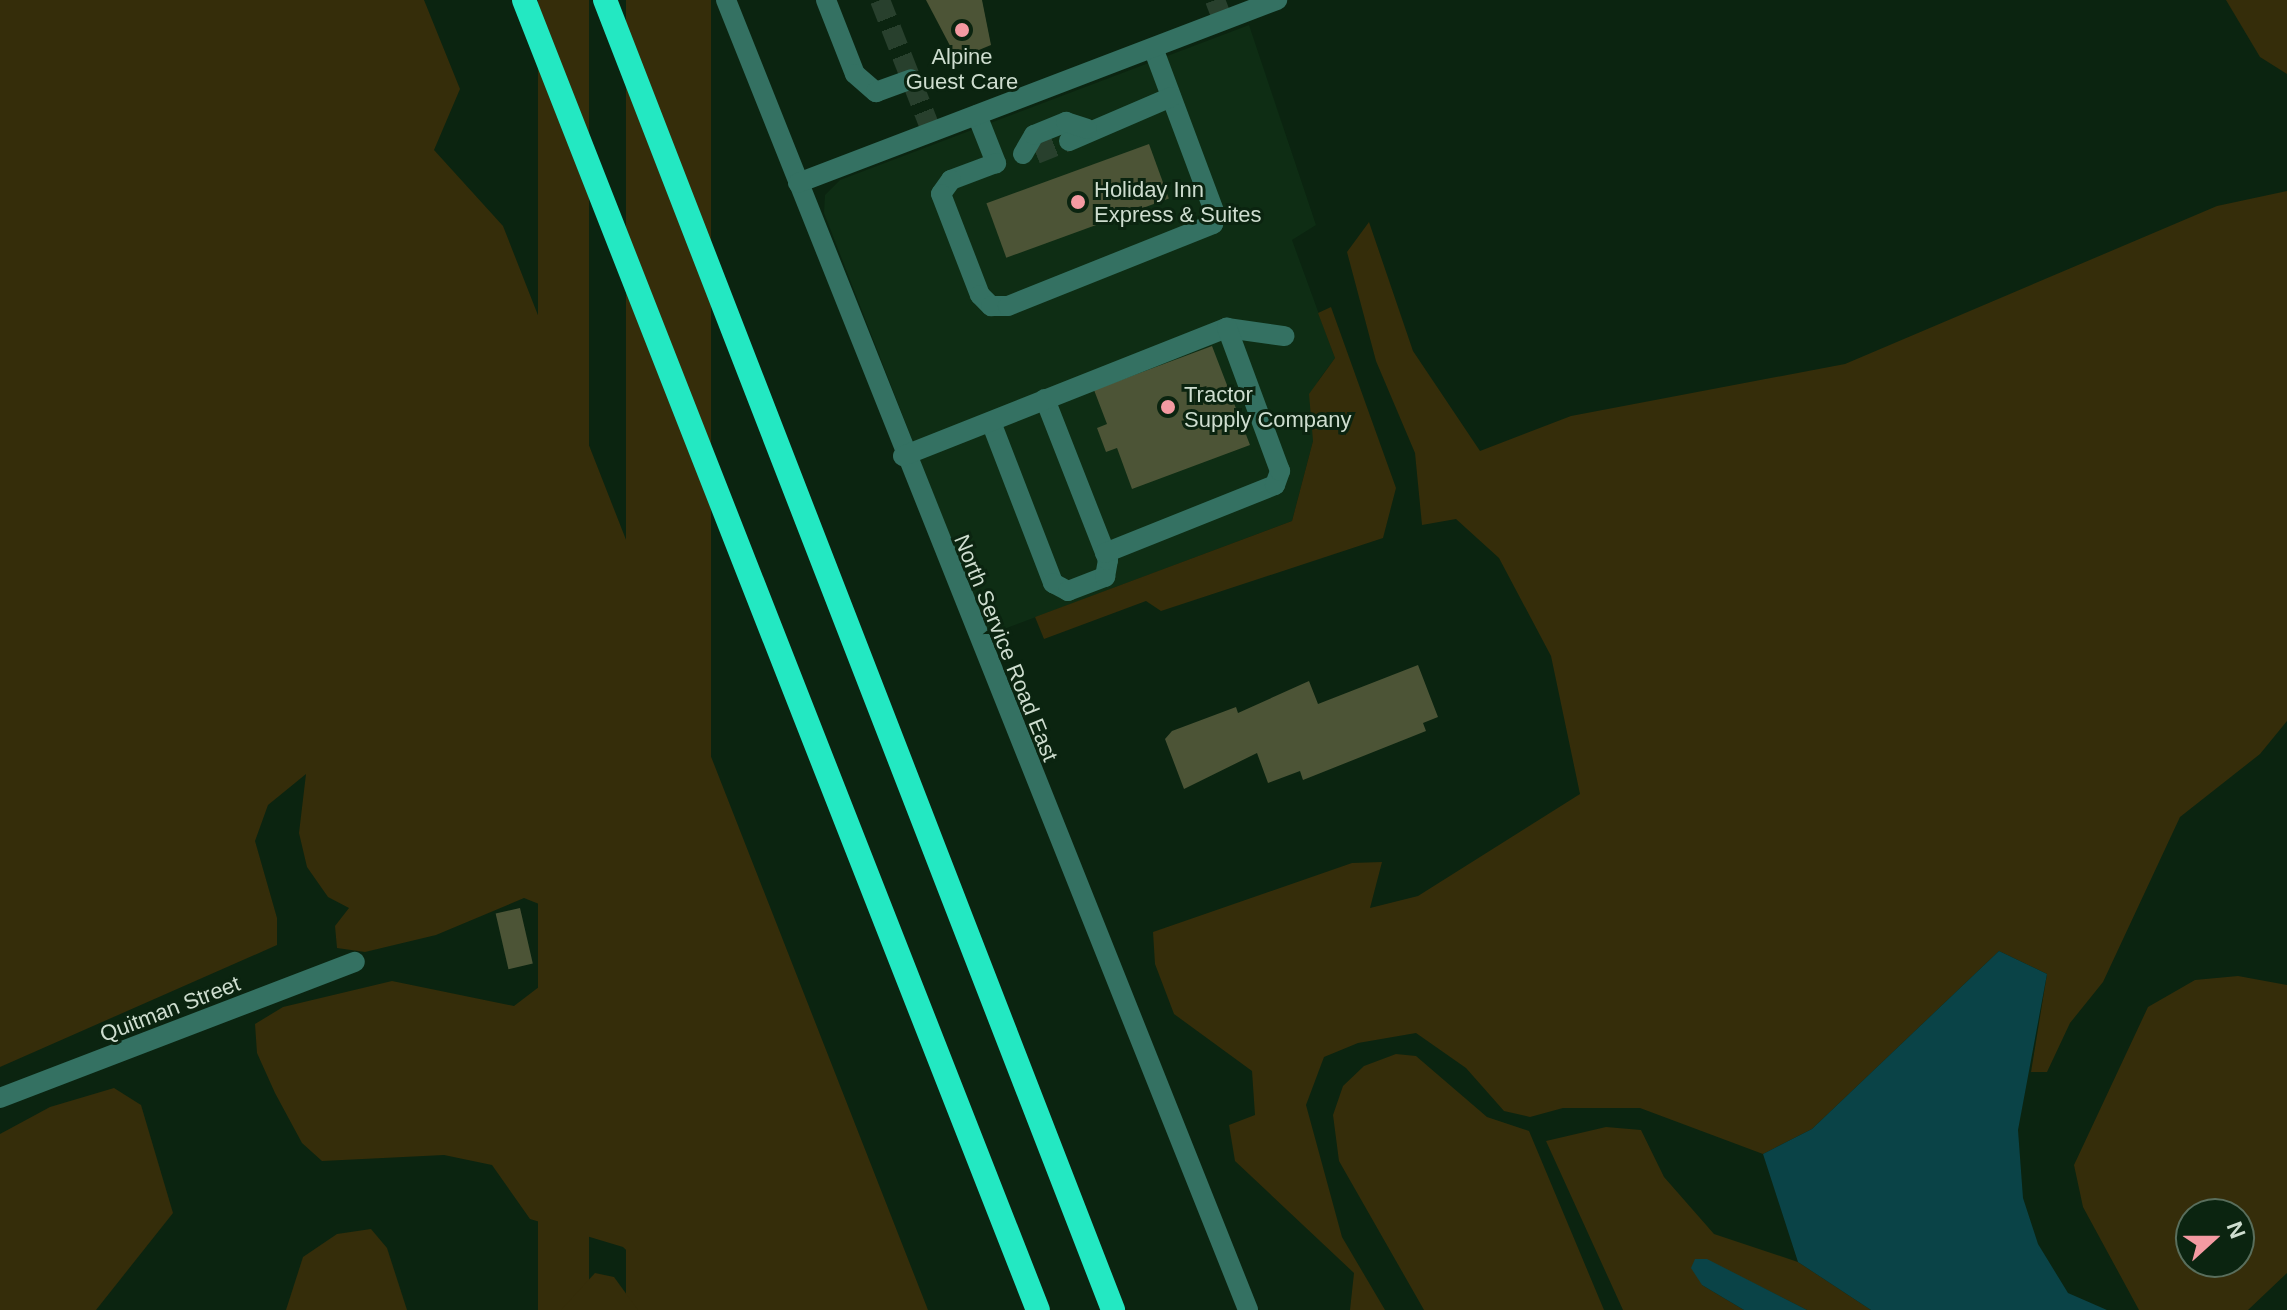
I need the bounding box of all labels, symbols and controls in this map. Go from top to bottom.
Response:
marker: Alpine Guest Care [953,21,971,39]
place label: Alpine Guest Care [906,43,1018,94]
place label: Holiday Inn Express & Suites [1094,176,1262,228]
marker: Holiday Inn Express & Suites [1069,193,1087,211]
place label: Tractor Supply Company [1184,381,1352,432]
marker: Tractor Supply Company [1159,398,1177,416]
street label: North Service Road East [948,531,1064,765]
street label: Quitman Street [96,970,244,1048]
north arrow [2175,1198,2255,1278]
text: N [2221,1218,2251,1242]

